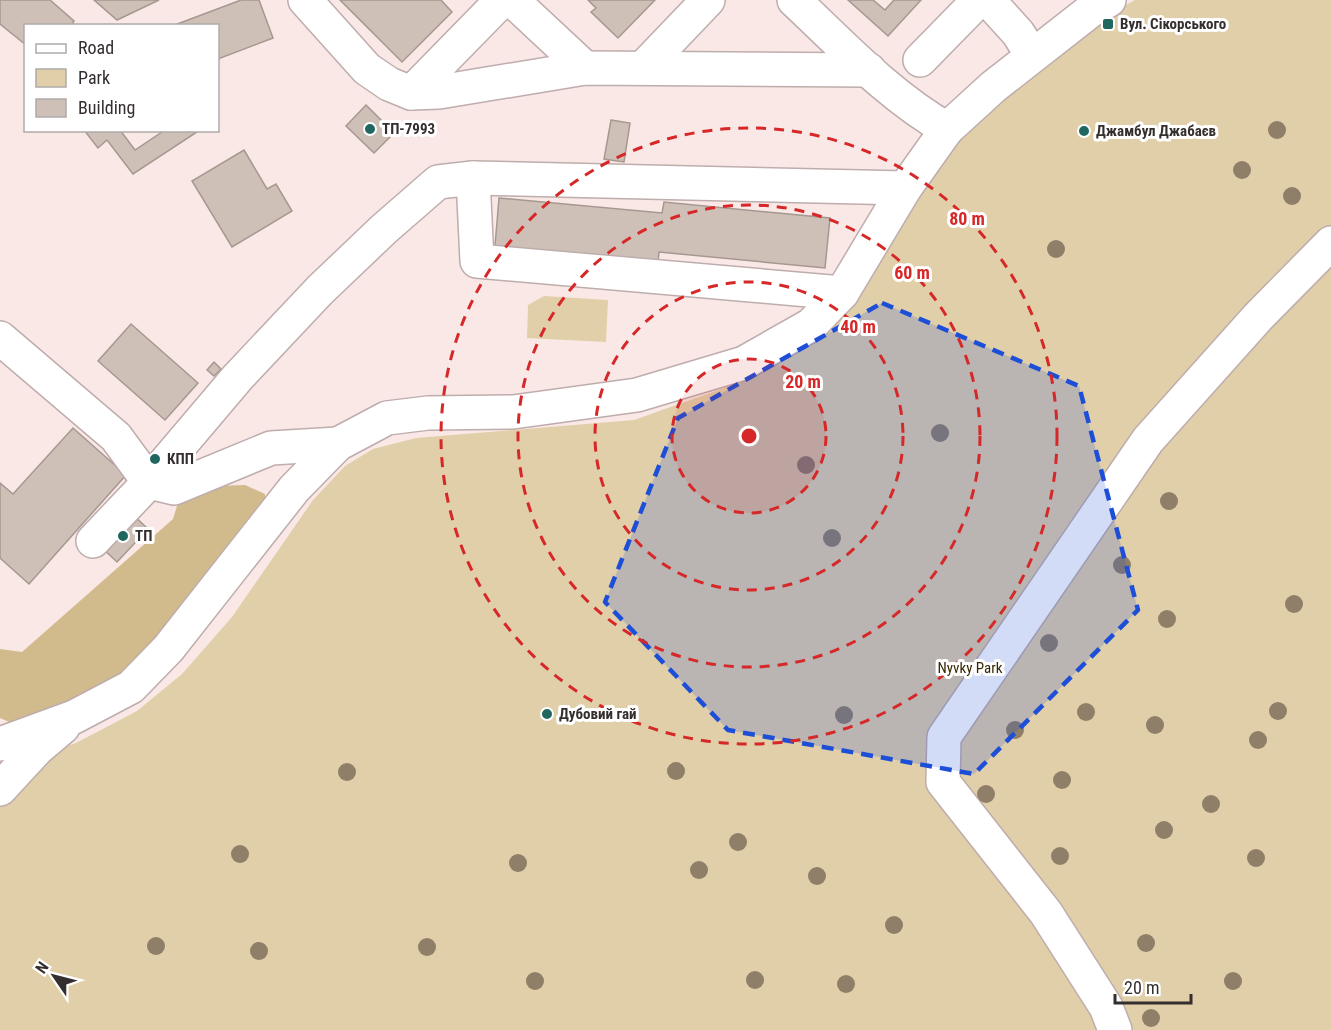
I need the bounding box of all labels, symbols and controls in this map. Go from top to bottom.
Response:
place label: Вул. Сікорського [1120,15,1226,33]
marker: Вул. Сікорського [1101,17,1115,31]
legend [24,24,219,132]
text: Road [78,37,114,58]
text: Park [78,67,110,88]
text: Building [78,97,135,118]
place label: ТП-7993 [382,120,435,138]
marker: ТП-7993 [363,122,377,136]
place label: Джамбул Джабаєв [1096,122,1216,140]
marker: Джамбул Джабаєв [1077,124,1091,138]
text: 80 m [949,208,985,229]
text: 60 m [894,262,930,283]
text: 40 m [840,316,876,337]
text: 20 m [785,371,821,392]
centre of rings [739,426,759,446]
place label: КПП [167,450,194,468]
marker: КПП [148,452,162,466]
place label: ТП [135,527,152,545]
marker: ТП [116,529,130,543]
park label: Nyvky Park [937,659,1003,677]
place label: Дубовий гай [559,705,637,723]
marker: Дубовий гай [540,707,554,721]
north arrow [24,946,84,1006]
text: N [32,958,53,977]
scale bar [1115,967,1192,1005]
text: 20 m [1124,977,1159,998]

